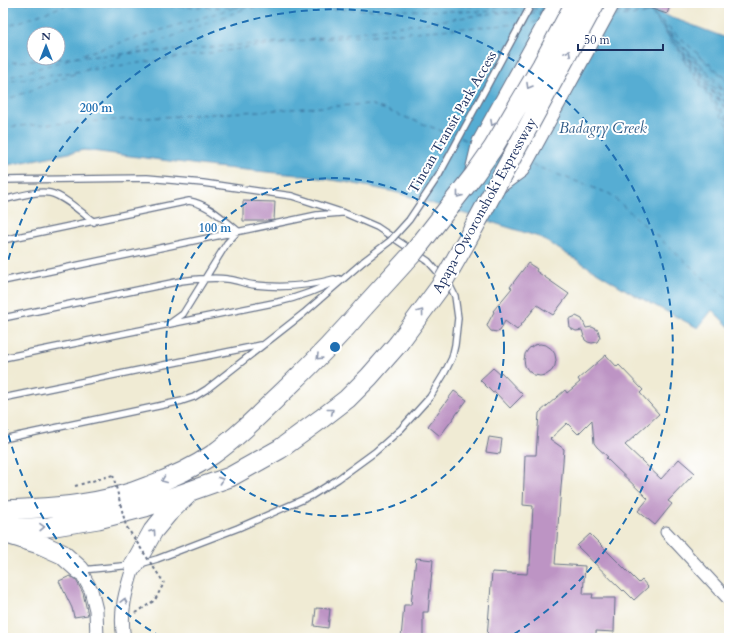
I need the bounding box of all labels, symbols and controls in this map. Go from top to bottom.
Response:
north arrow [26,26,66,66]
scale bar [578,26,663,52]
text: N [41,29,51,44]
text: 50 m [584,32,611,48]
street label: Tincan Transit Park Access [404,47,501,197]
one-way arrow [563,50,571,58]
one-way arrow [527,82,534,89]
text: 200 m [80,100,113,116]
street label: Apapa-Oworonshoki Expressway [428,113,541,297]
water label: Badagry Creek [559,118,648,138]
one-way arrow [490,119,497,126]
one-way arrow [456,191,463,198]
text: 100 m [199,220,232,236]
one-way arrow [416,310,423,317]
centre of rings [328,340,342,354]
one-way arrow [316,352,324,359]
one-way arrow [326,409,333,416]
one-way arrow [160,475,168,483]
one-way arrow [218,477,225,485]
one-way arrow [39,523,45,531]
one-way arrow [148,529,155,536]
one-way arrow [119,598,127,604]

